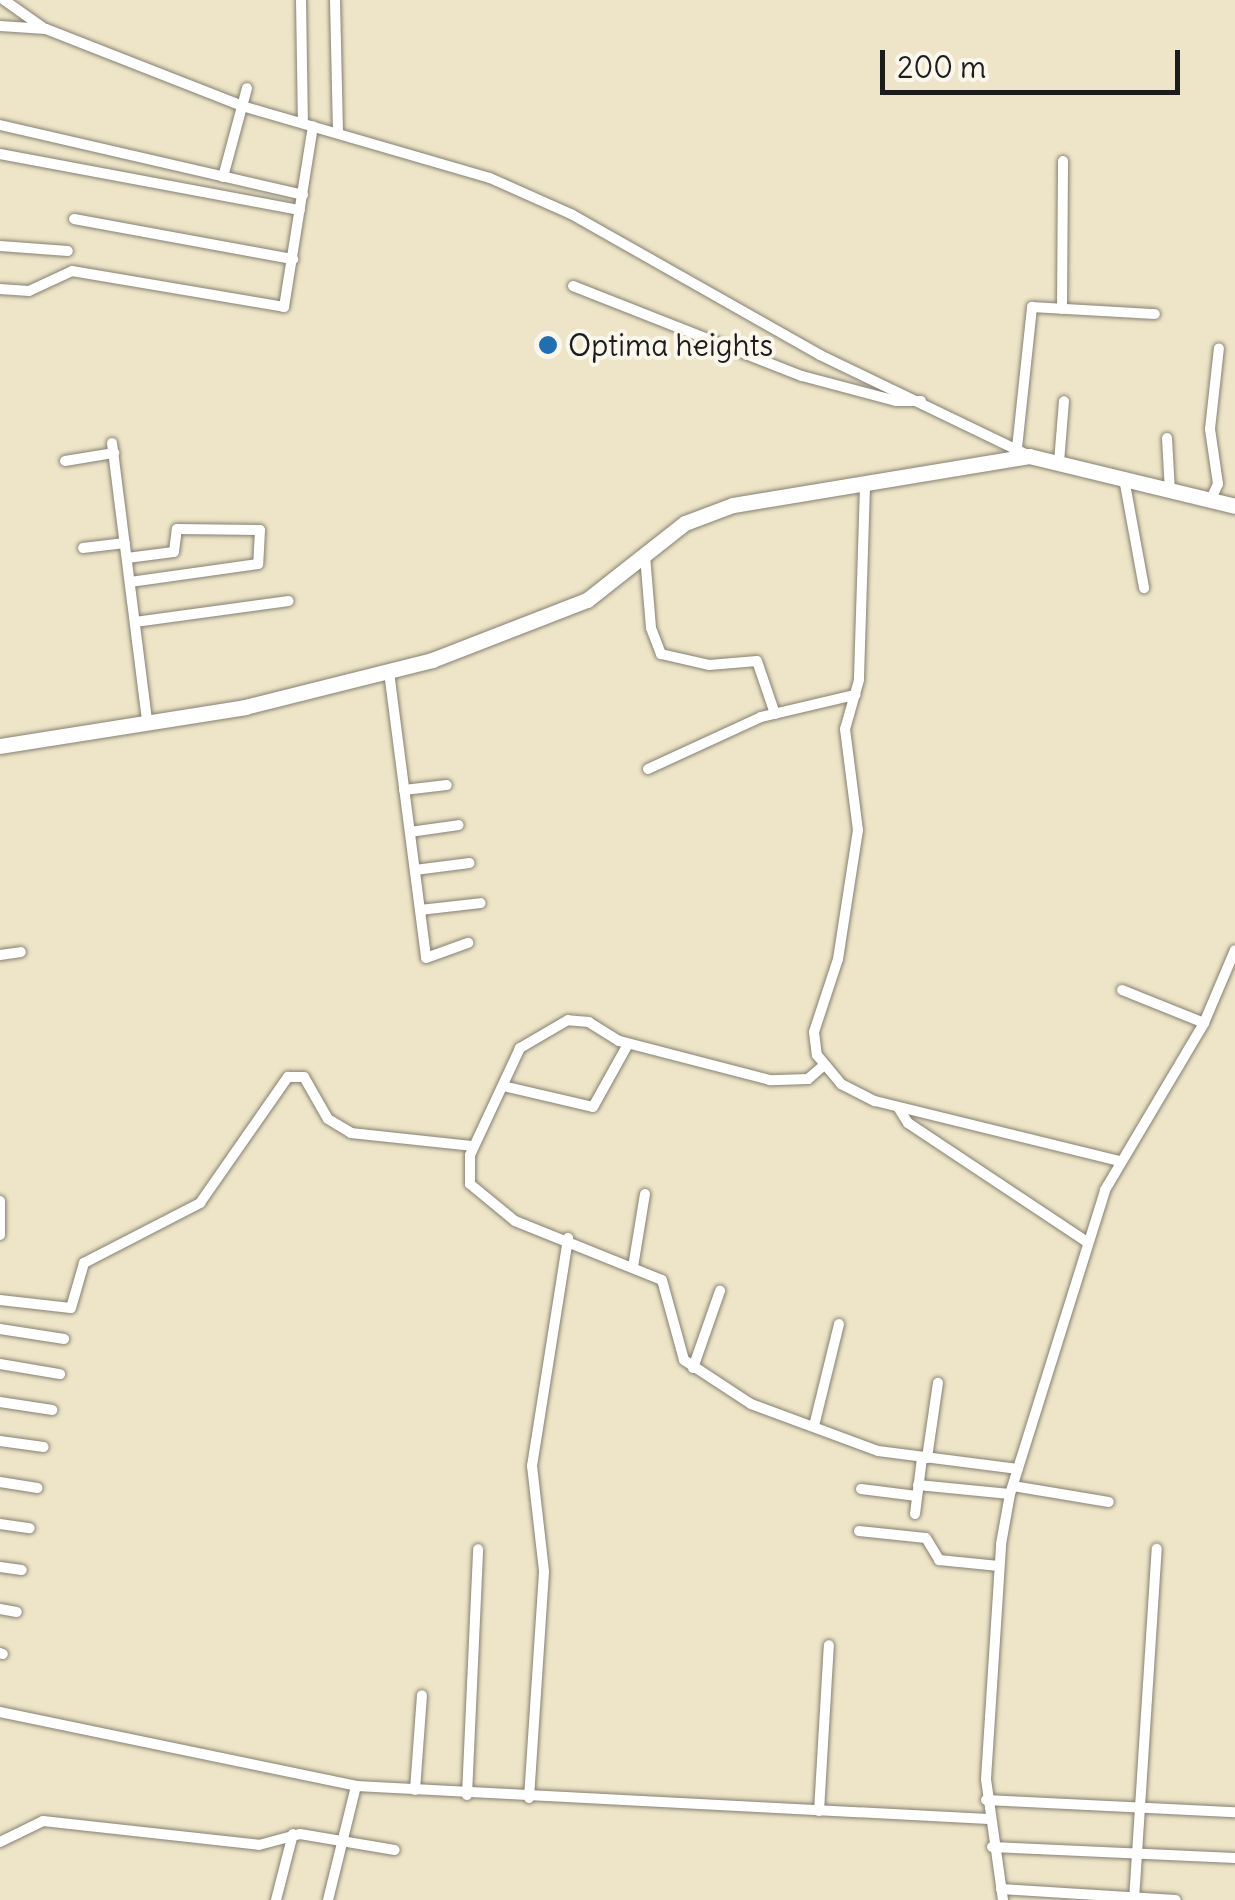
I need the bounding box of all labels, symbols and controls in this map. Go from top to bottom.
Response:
scale bar [885,30,1185,92]
text: 200 m [897,48,986,86]
place label: Optima heights [568,327,773,363]
marker: Optima heights [537,334,559,356]

